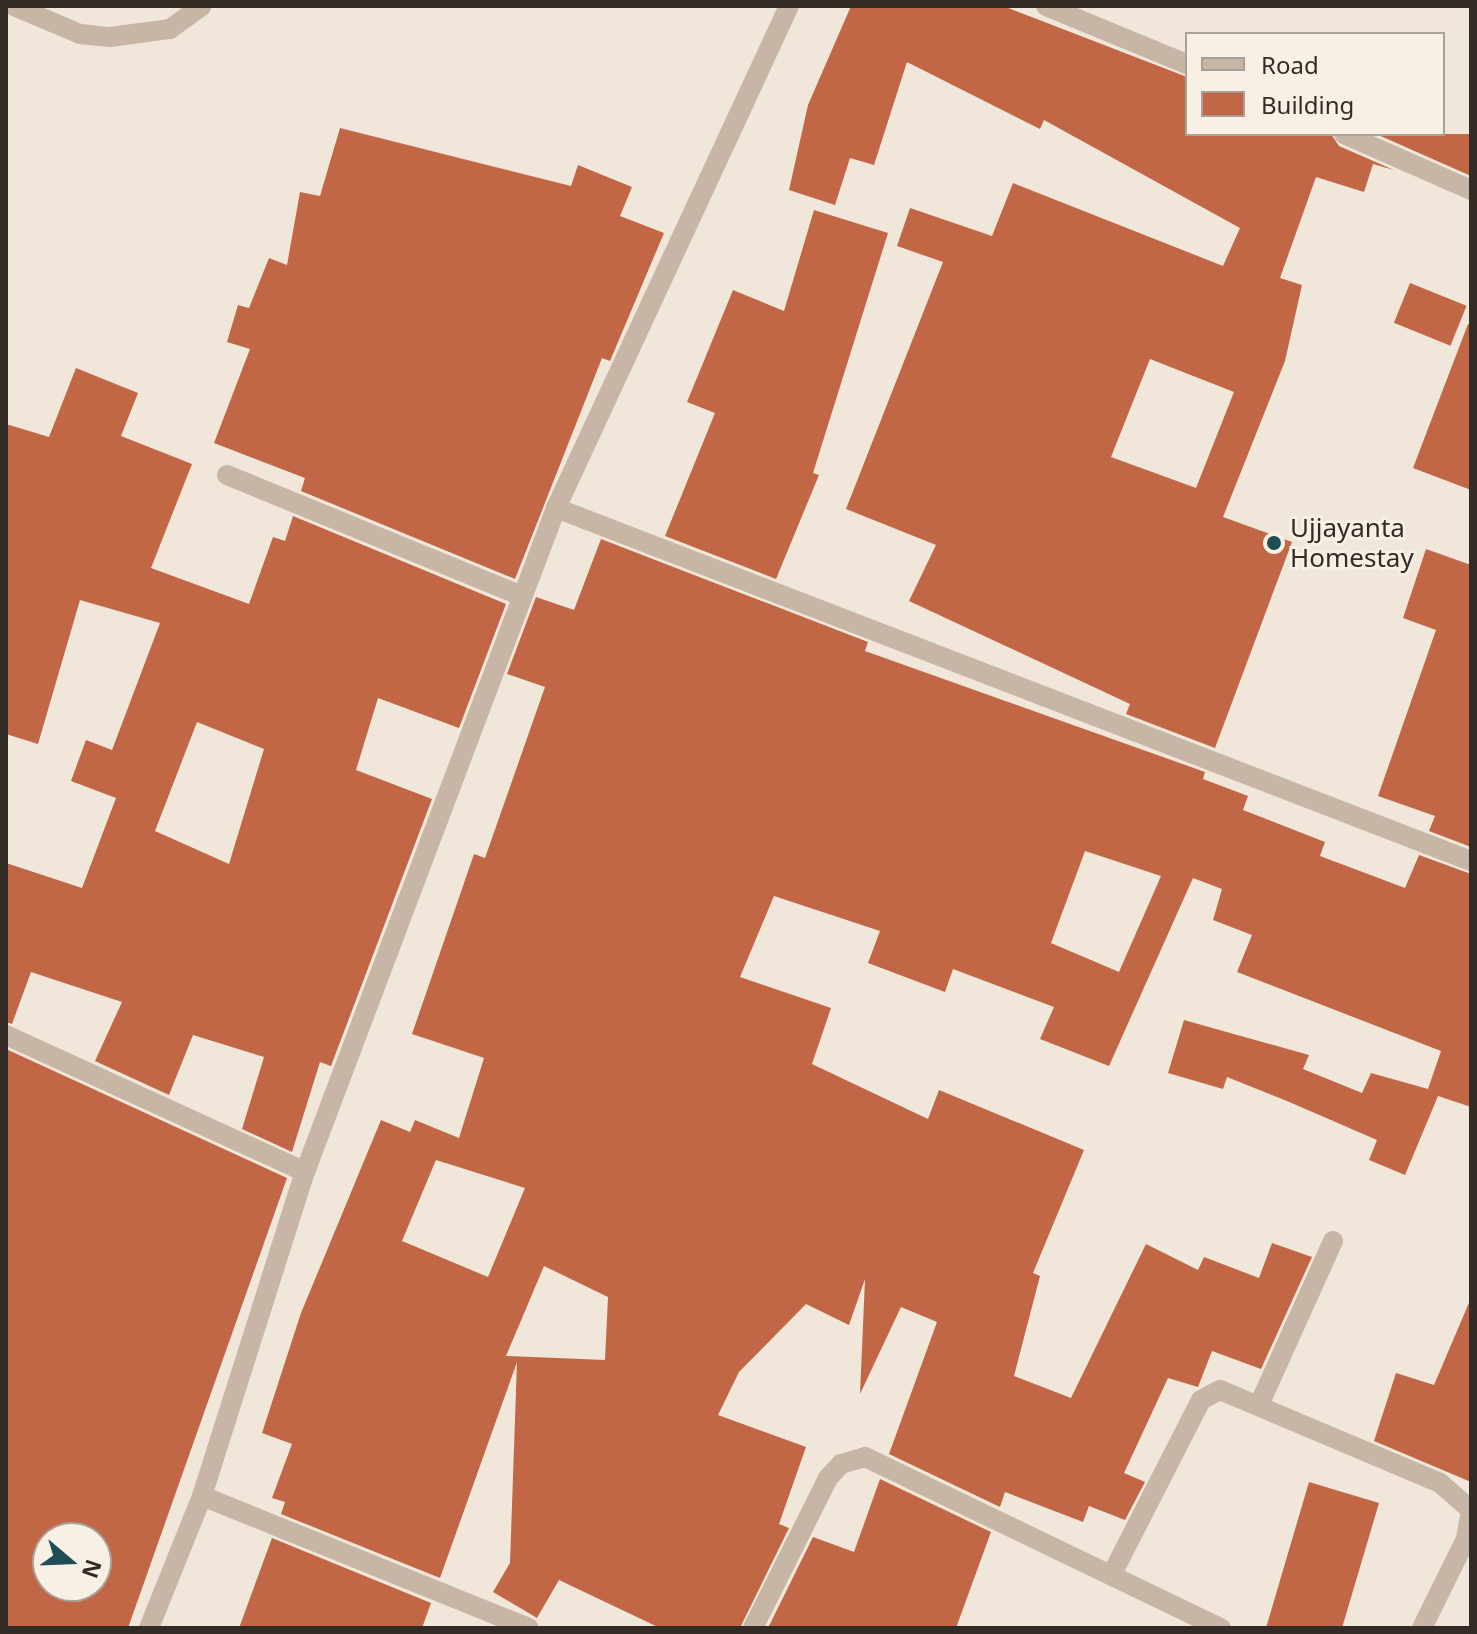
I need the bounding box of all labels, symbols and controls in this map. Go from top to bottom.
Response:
legend [1185,32,1445,136]
text: Road [1261,48,1319,81]
text: Building [1261,88,1354,121]
place label: Ujjayanta Homestay [1290,512,1414,574]
marker: Ujjayanta Homestay [1265,534,1283,552]
north arrow [32,1522,112,1602]
text: N [76,1556,110,1582]

